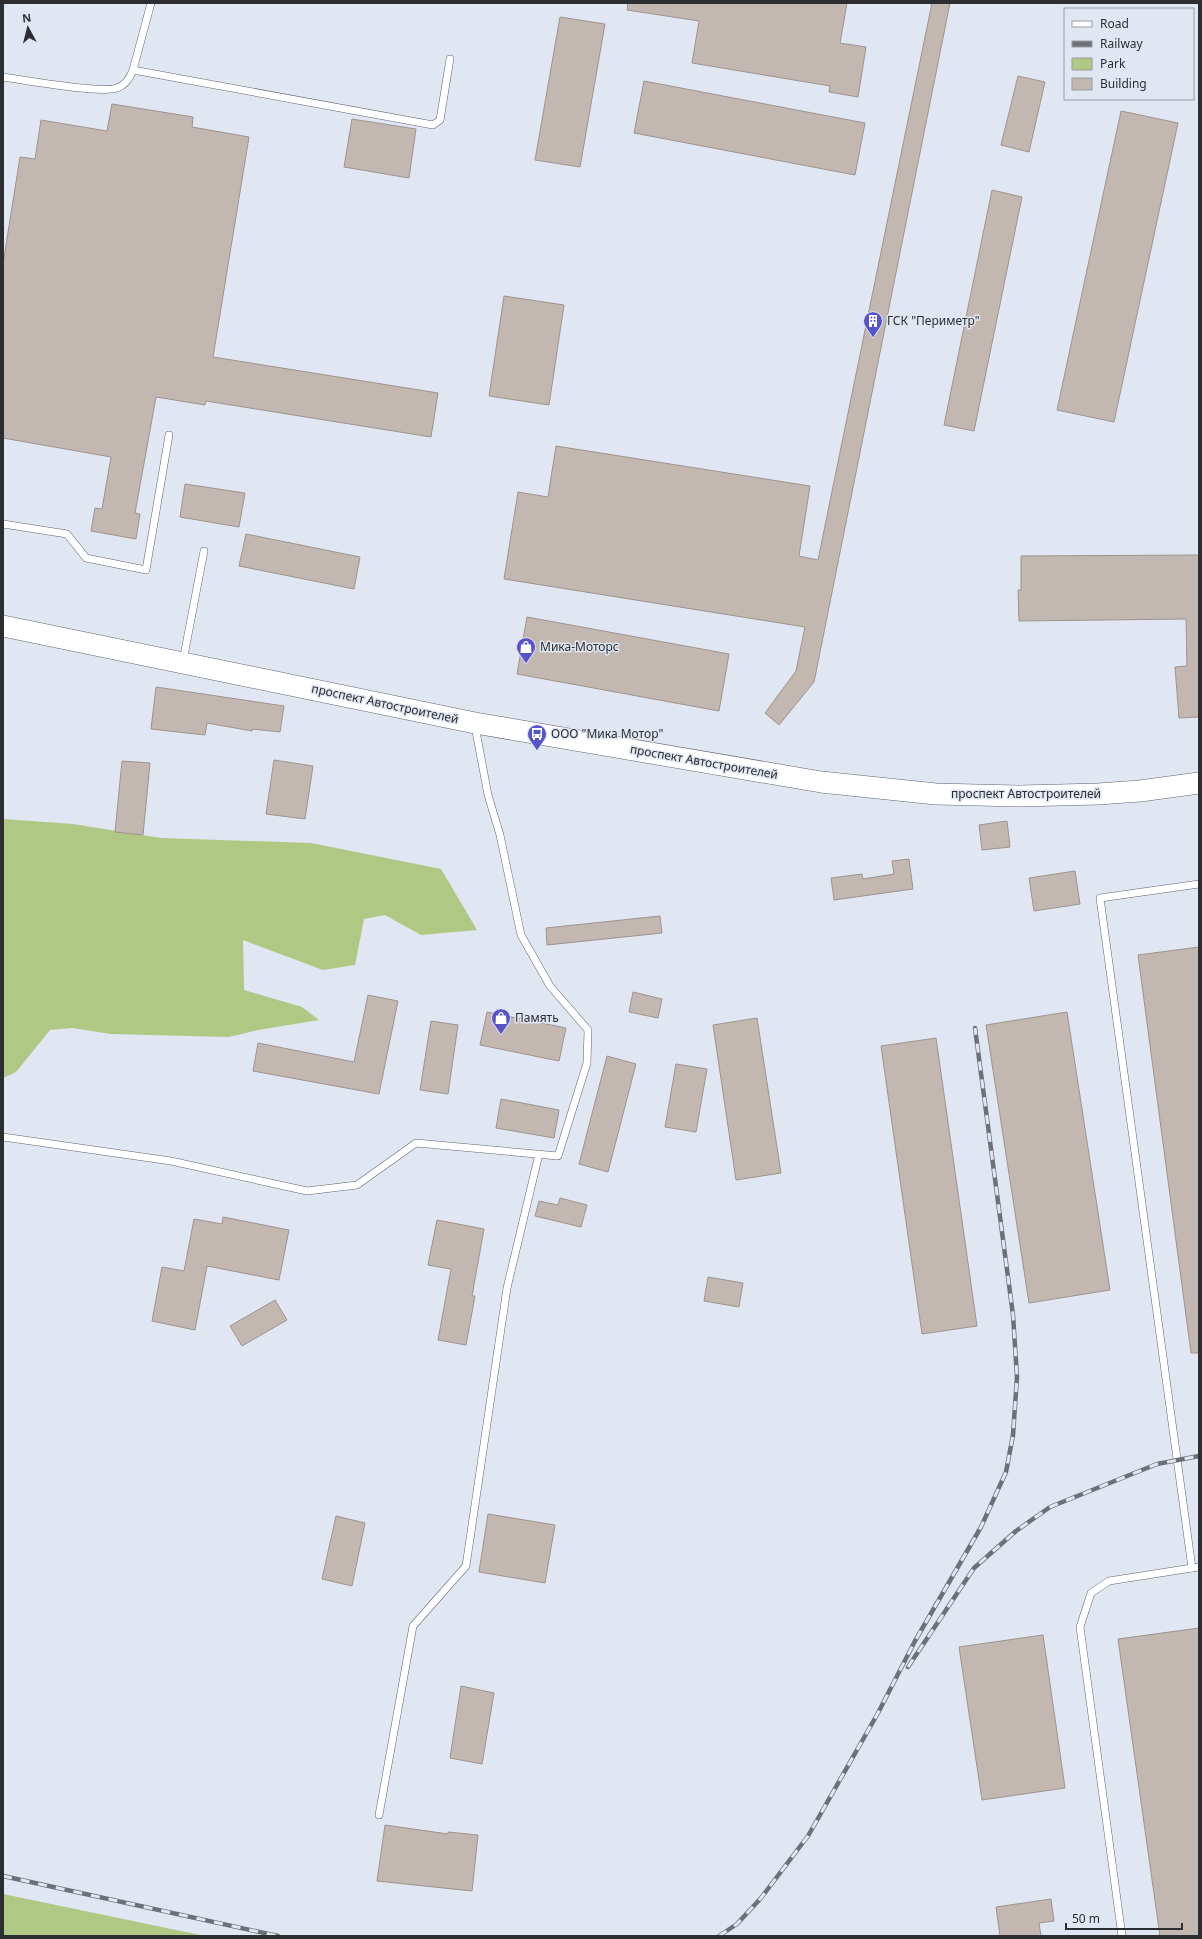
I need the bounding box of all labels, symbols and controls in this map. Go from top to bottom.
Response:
north arrow [8,8,48,48]
legend [1064,8,1194,100]
text: N [21,10,32,26]
text: Road [1100,15,1129,32]
text: Railway [1100,35,1144,52]
text: Park [1100,55,1126,72]
text: Building [1100,75,1147,92]
building icon: ГСК "Периметр" [862,310,884,338]
place label: ГСК "Периметр" [887,312,980,329]
shop icon: Мика-Моторс [515,636,537,664]
place label: Мика-Моторс [540,638,619,655]
street label: проспект Автостроителей [310,680,460,727]
bus stop icon: ООО "Мика Мотор" [526,723,548,751]
place label: ООО "Мика Мотор" [551,725,663,742]
street label: проспект Автостроителей [629,740,779,783]
street label: проспект Автостроителей [951,785,1101,802]
shop icon: Память [490,1007,512,1035]
place label: Память [515,1009,559,1026]
scale bar [1066,1905,1182,1931]
text: 50 m [1072,1910,1100,1927]

